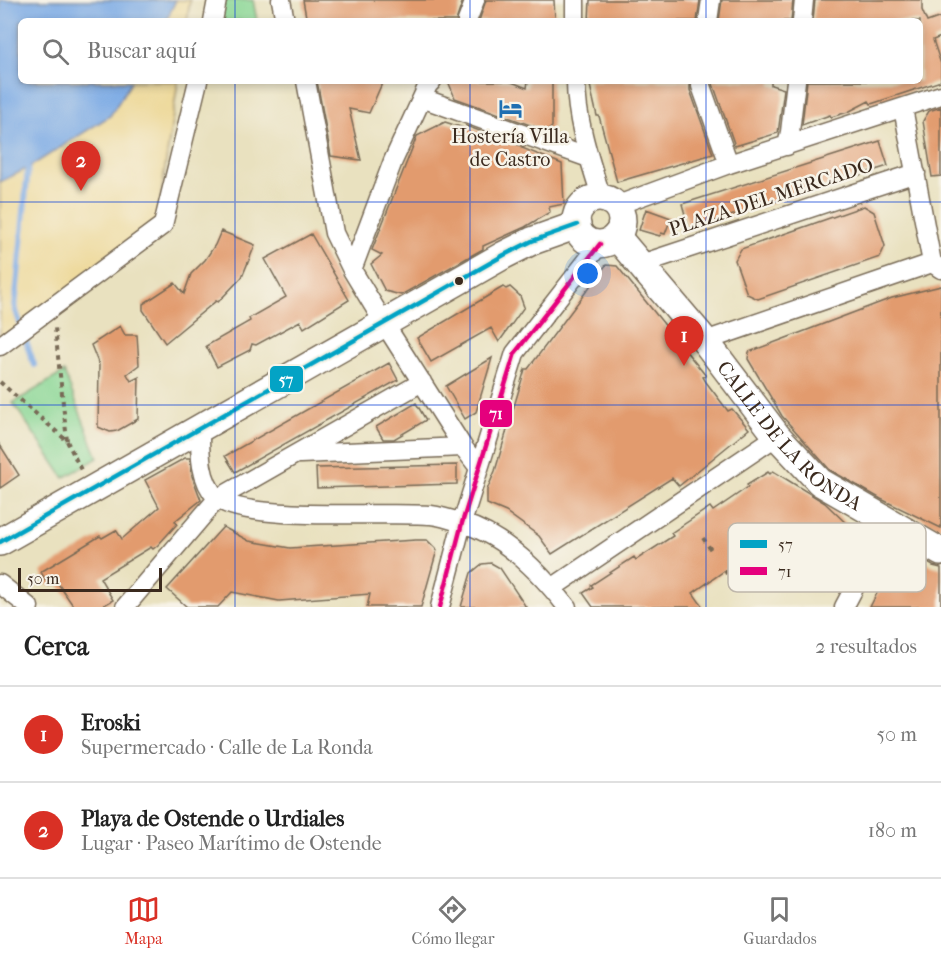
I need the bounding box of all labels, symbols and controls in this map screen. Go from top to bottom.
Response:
search box [18,18,923,84]
icon: search [39,35,72,68]
text: Buscar aquí [87,38,196,64]
hotel icon: Hostería Villa de Castro [497,95,523,121]
place label: Hostería Villa de Castro [451,125,569,171]
pin: 2 [62,142,100,191]
street label: PLAZA DEL MERCADO [666,153,876,241]
your location [573,259,602,288]
unlabelled marker [453,275,465,287]
pin: 1 [664,316,704,366]
street label: CALLE DE LA RONDA [713,356,867,516]
line badge: 57 [269,365,304,393]
text: 57 [279,370,294,389]
line badge: 71 [479,399,513,428]
text: 71 [488,404,503,423]
legend [728,523,926,592]
text: 57 [778,535,793,554]
text: 71 [778,562,791,581]
scale bar [18,565,162,592]
text: 50 m [27,569,59,588]
text: Cerca [24,631,89,662]
text: 2 resultados [815,635,917,658]
text: Eroski [81,710,141,736]
text: 1 [40,723,47,746]
text: 50 m [876,723,917,746]
text: Supermercado · Calle de La Ronda [81,736,373,759]
text: Playa de Ostende o Urdiales [81,806,344,832]
text: 2 [38,819,49,842]
text: 180 m [868,819,917,842]
text: Lugar · Paseo Marítimo de Ostende [81,832,382,855]
tab: Mapa [124,893,163,948]
tab: Cómo llegar [411,893,494,948]
tab: Guardados [743,893,817,948]

